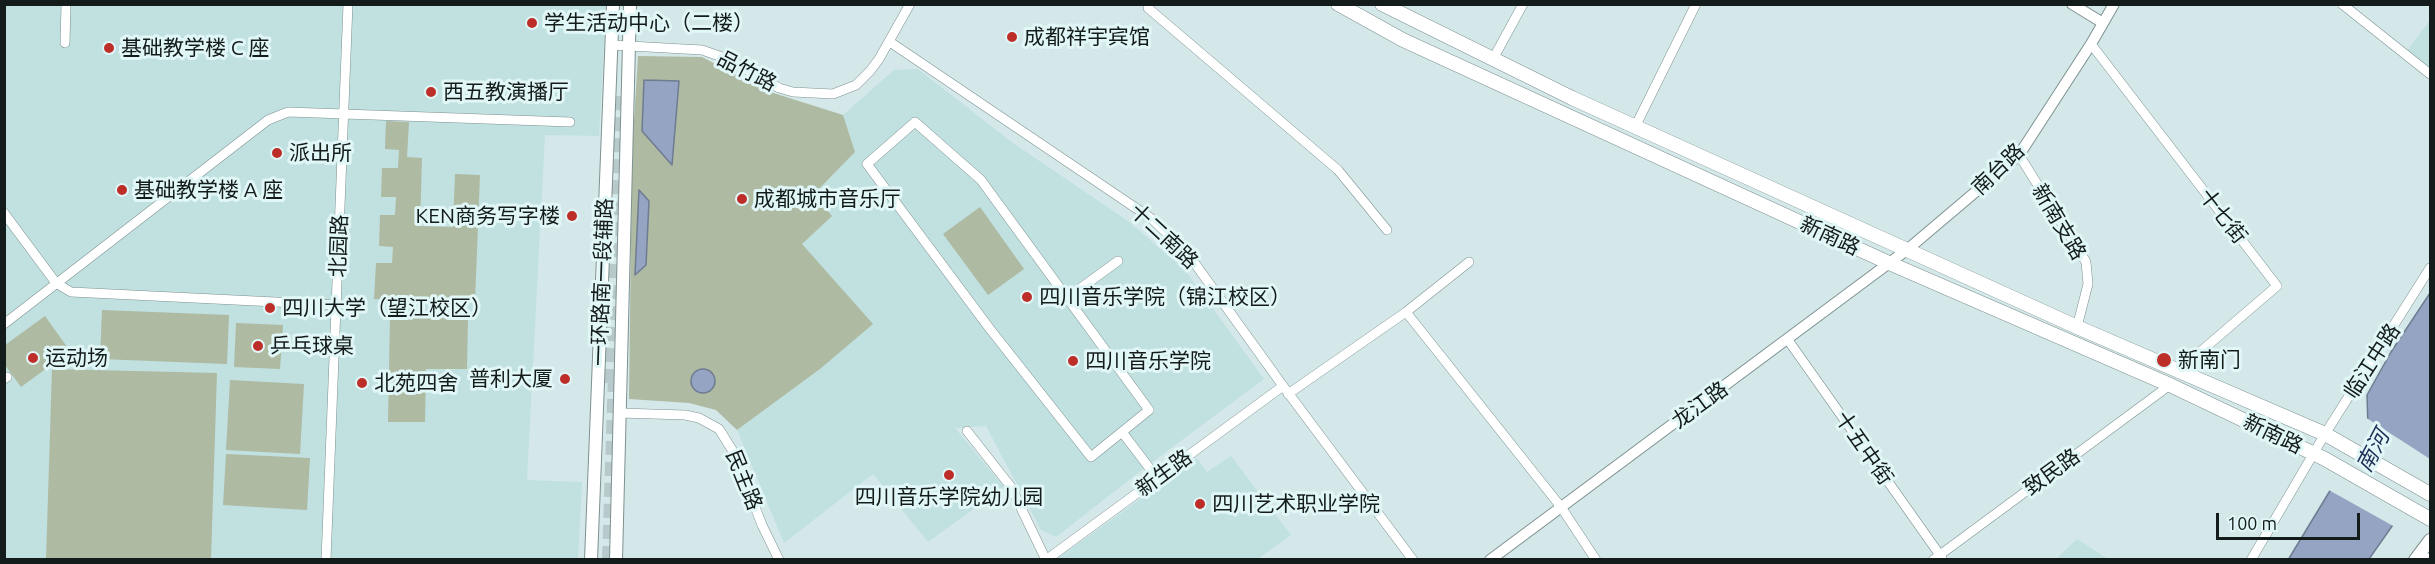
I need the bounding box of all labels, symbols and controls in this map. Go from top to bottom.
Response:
place label: 学生活动中心（二楼） [544,10,754,36]
marker: 学生活动中心（二楼） [525,16,539,30]
place label: 成都祥宇宾馆 [1024,24,1150,50]
marker: 成都祥宇宾馆 [1005,30,1019,44]
place label: 基础教学楼 C 座 [121,35,269,61]
marker: 基础教学楼 C 座 [102,41,116,55]
street label: 品竹路 [713,45,781,97]
place label: 西五教演播厅 [443,79,569,105]
marker: 西五教演播厅 [424,85,438,99]
street label: 南台路 [1967,138,2029,200]
place label: 派出所 [289,140,352,166]
marker: 派出所 [270,146,284,160]
place label: 基础教学楼 A 座 [134,177,283,203]
street label: 新南支路 [2027,180,2091,264]
marker: 基础教学楼 A 座 [115,183,129,197]
street label: 十七街 [2194,183,2252,249]
place label: 成都城市音乐厅 [754,186,901,212]
marker: 成都城市音乐厅 [735,192,749,206]
street label: 一环路南一段辅路 [586,198,618,366]
street label: 十二南路 [1125,198,1203,274]
place label: KEN商务写字楼 [415,203,560,229]
marker: KEN商务写字楼 [565,209,579,223]
street label: 新南路 [1796,211,1864,261]
street label: 北园路 [325,214,353,278]
place label: 四川音乐学院（锦江校区） [1039,284,1291,310]
marker: 四川音乐学院（锦江校区） [1020,290,1034,304]
place label: 四川大学（望江校区） [282,295,492,321]
marker: 四川大学（望江校区） [263,301,277,315]
street label: 临江中路 [2339,319,2405,403]
place label: 乒乓球桌 [270,333,354,359]
marker: 乒乓球桌 [251,339,265,353]
place label: 运动场 [45,345,108,371]
place label: 新南门 [2178,347,2241,373]
place label: 四川音乐学院 [1085,348,1211,374]
marker: 运动场 [26,351,40,365]
marker: 新南门 [2155,351,2173,369]
marker: 四川音乐学院 [1066,354,1080,368]
place label: 普利大厦 [469,366,553,392]
place label: 北苑四舍 [374,370,458,396]
marker: 普利大厦 [558,372,572,386]
marker: 北苑四舍 [355,376,369,390]
street label: 龙江路 [1667,376,1733,434]
street label: 十五中街 [1830,406,1898,490]
street label: 新南路 [2239,409,2307,459]
water label: 南河 [2351,425,2395,477]
street label: 致民路 [2019,443,2085,501]
street label: 新生路 [1131,444,1197,502]
street label: 民主路 [721,446,767,514]
marker: 四川音乐学院幼儿园 [942,468,956,482]
place label: 四川音乐学院幼儿园 [855,484,1043,510]
place label: 四川艺术职业学院 [1212,491,1380,517]
marker: 四川艺术职业学院 [1193,497,1207,511]
scale bar [2219,501,2363,539]
text: 100 m [2227,513,2277,533]

